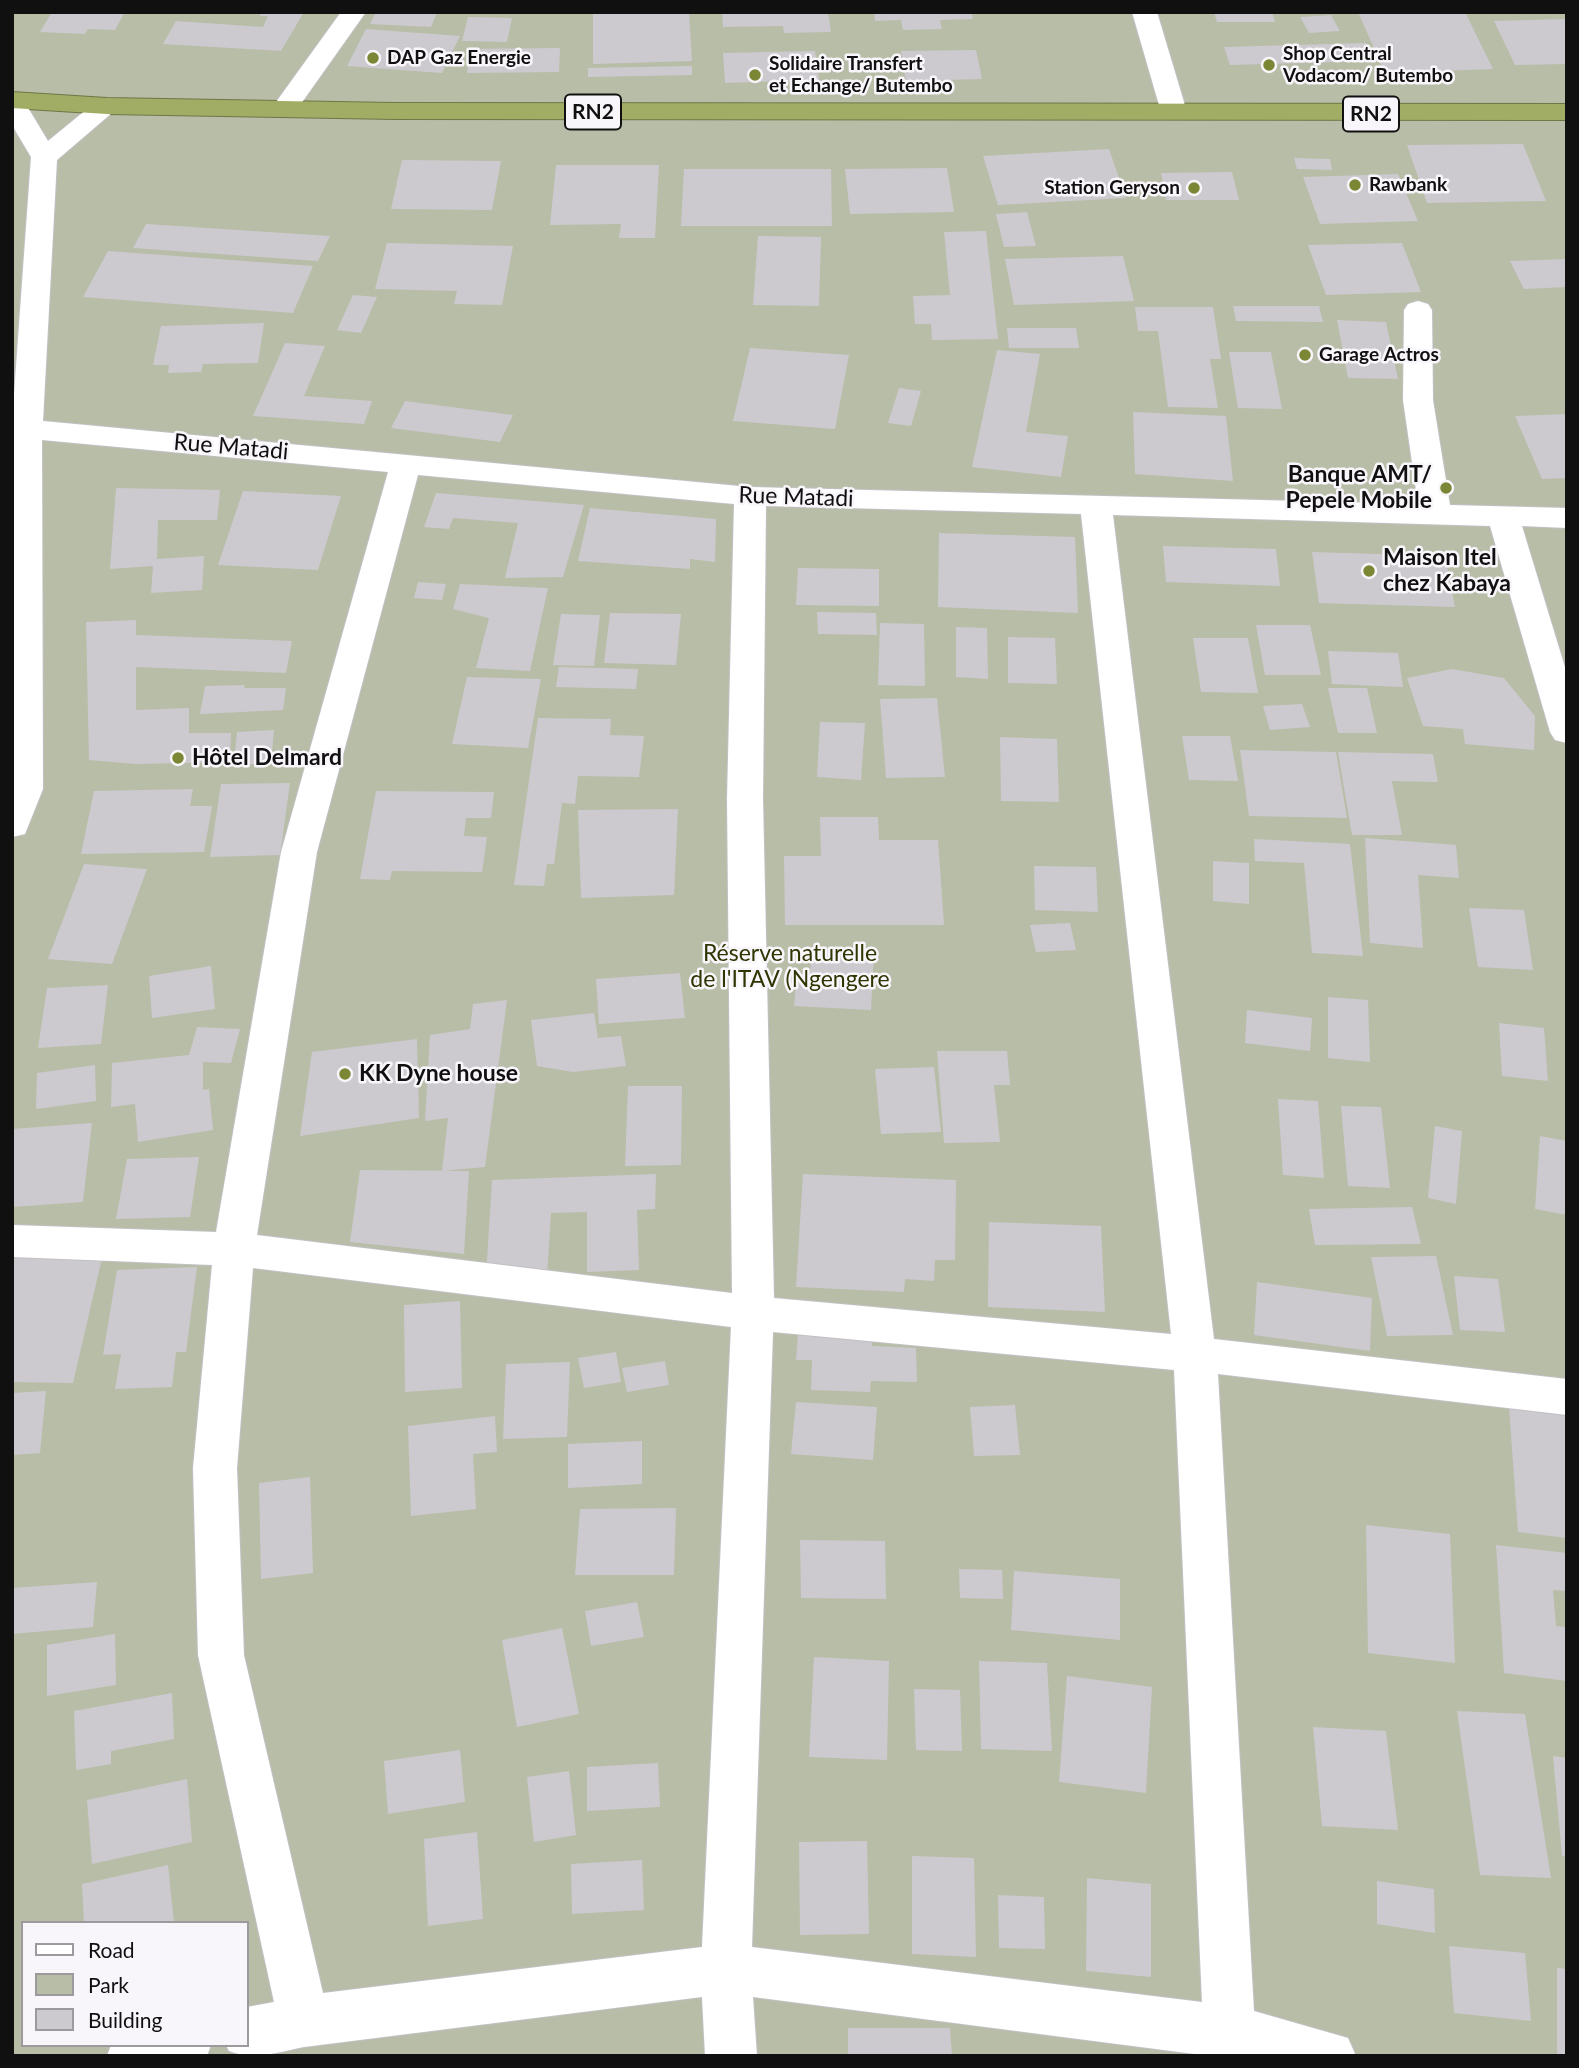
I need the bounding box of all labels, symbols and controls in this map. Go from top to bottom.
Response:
place label: Shop Central Vodacom/ Butembo [1283,43,1453,87]
place label: DAP Gaz Energie [387,47,531,69]
marker: DAP Gaz Energie [365,50,381,66]
place label: Solidaire Transfert et Echange/ Butembo [769,53,953,97]
marker: Shop Central Vodacom/ Butembo [1261,57,1277,73]
marker: Solidaire Transfert et Echange/ Butembo [747,67,763,83]
road number: RN2 [565,94,621,130]
road number: RN2 [1343,96,1399,132]
place label: Rawbank [1369,174,1447,196]
place label: Station Geryson [1044,177,1180,199]
marker: Rawbank [1347,177,1363,193]
marker: Station Geryson [1186,180,1202,196]
place label: Garage Actros [1319,344,1439,366]
marker: Garage Actros [1297,347,1313,363]
street label: Rue Matadi [172,428,290,466]
place label: Banque AMT/ Pepele Mobile [1286,461,1432,515]
marker: Banque AMT/ Pepele Mobile [1438,480,1454,496]
street label: Rue Matadi [738,481,854,513]
place label: Maison Itel chez Kabaya [1383,544,1511,598]
marker: Maison Itel chez Kabaya [1361,563,1377,579]
place label: Hôtel Delmard [192,744,342,772]
marker: Hôtel Delmard [170,750,186,766]
park label: Réserve naturelle de l'ITAV (Ngengere [690,940,890,994]
place label: KK Dyne house [359,1060,518,1088]
marker: KK Dyne house [337,1066,353,1082]
legend [21,1921,248,2047]
text: Road [88,1937,135,1962]
text: Park [88,1972,129,1997]
text: Building [88,2007,163,2032]

